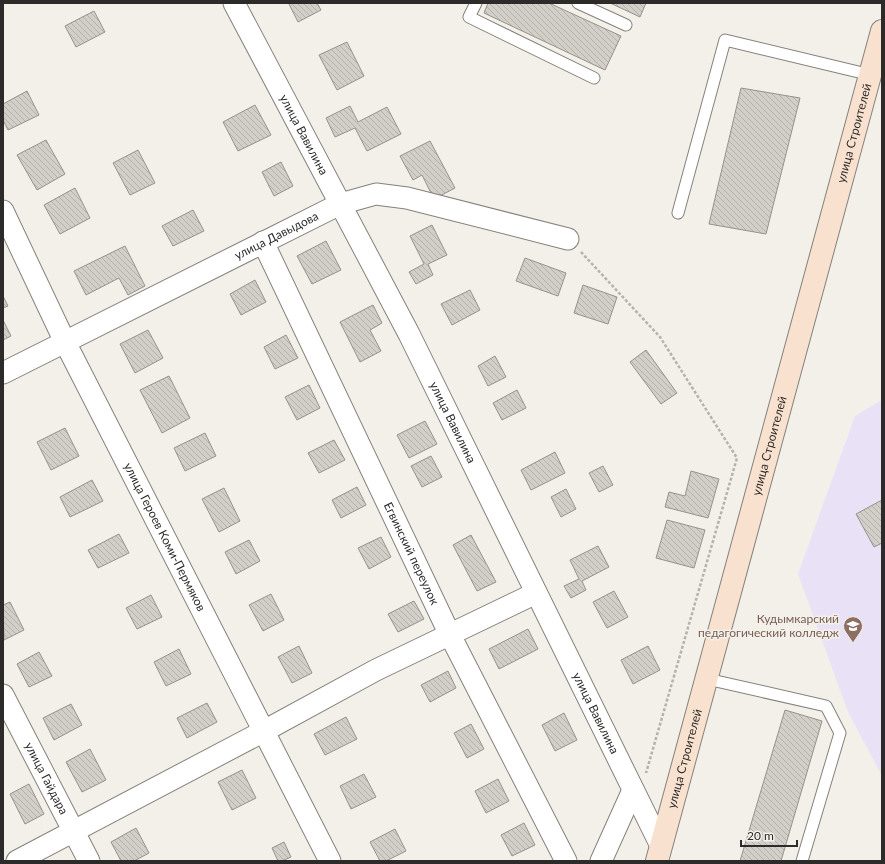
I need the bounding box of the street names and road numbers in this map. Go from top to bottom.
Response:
street label: улица Строителей [833,82,874,185]
street label: улица Вавилина [277,92,332,177]
street label: улица Давыдова [232,208,321,263]
street label: улица Вавилина [427,379,479,466]
street label: улица Строителей [748,394,790,497]
street label: улица Героев Коми-Пермяков [121,460,209,614]
street label: Егвинский переулок [381,500,443,608]
street label: улица Вавилина [570,670,622,756]
street label: улица Строителей [664,707,705,810]
street label: улица Гайдара [22,739,72,817]

